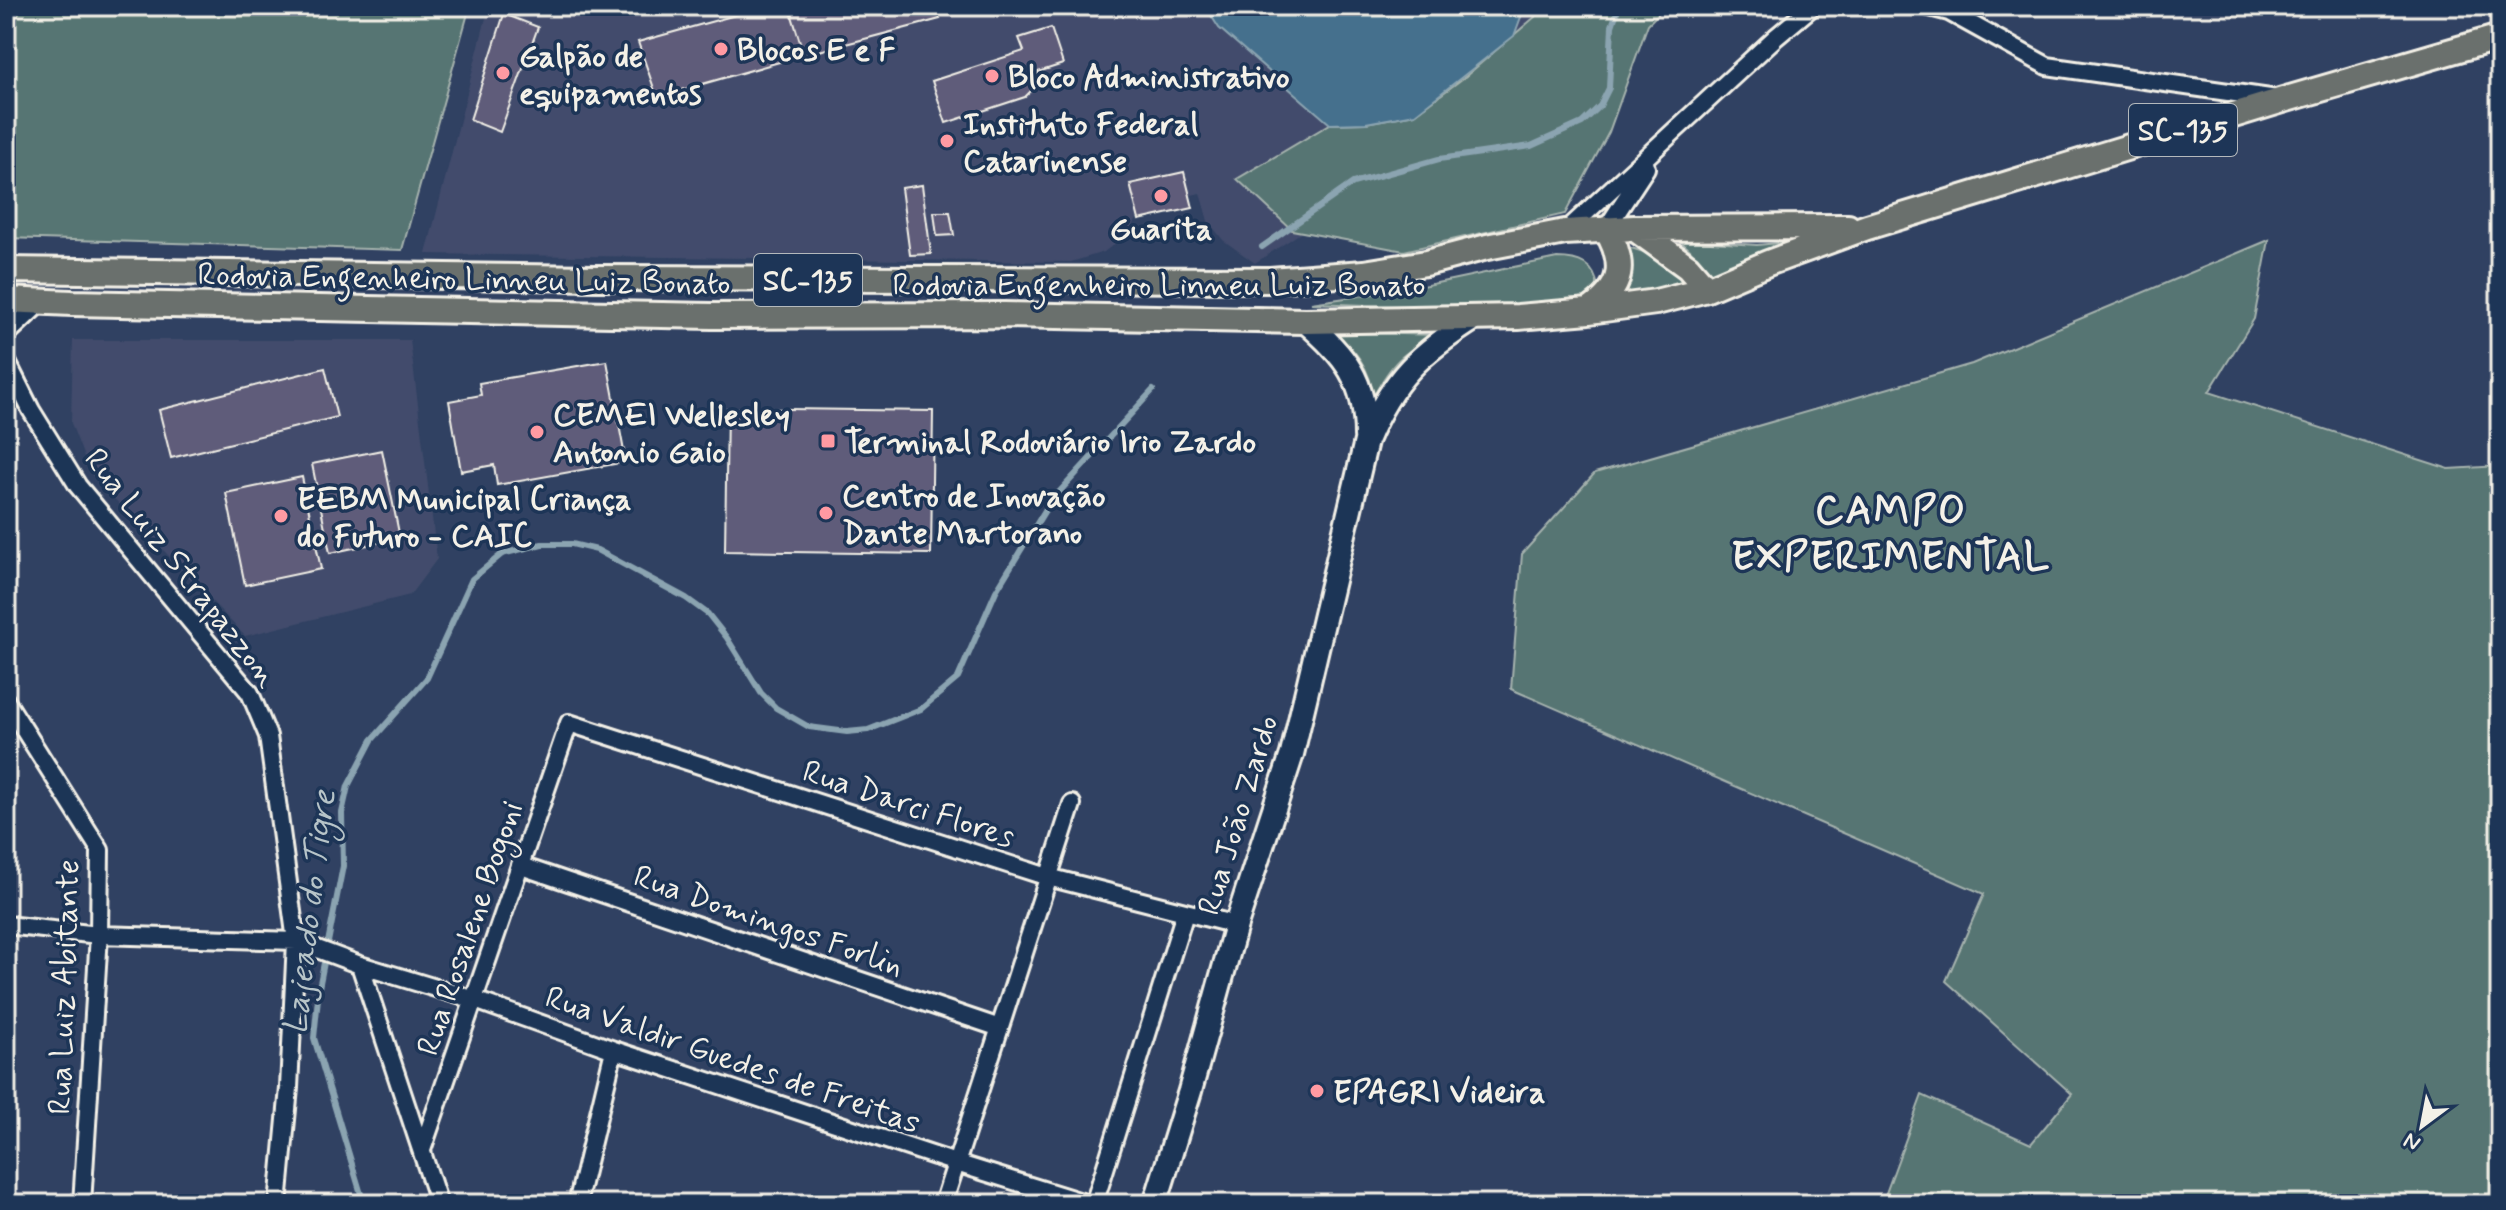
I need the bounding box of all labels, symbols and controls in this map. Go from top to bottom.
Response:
place label: Blocos E e F [737,30,896,72]
place label: Galpão de equipamentos [519,36,702,115]
marker: Blocos E e F [712,40,730,58]
place label: Bloco Administrativo [1008,57,1290,99]
marker: Galpão de equipamentos [494,64,512,82]
marker: Bloco Administrativo [983,67,1001,85]
place label: Instituto Federal Catarinense [963,104,1198,183]
road number: SC-135 [2129,104,2237,156]
marker: Instituto Federal Catarinense [938,132,956,150]
marker: Guarita [1152,187,1170,205]
place label: Guarita [1110,209,1212,251]
street label: Rodovia Engenheiro Linneu Luiz Bonato [197,254,731,309]
road number: SC-135 [754,254,862,306]
street label: Rodovia Engenheiro Linneu Luiz Bonato [893,265,1425,310]
place label: CEMEI Wellesley Antonio Gaio [553,395,790,474]
place label: Terminal Rodoviário Irio Zardo [844,422,1256,464]
marker: CEMEI Wellesley Antonio Gaio [528,423,546,441]
marker: Terminal Rodoviário Irio Zardo [819,432,837,450]
street label: Rua Luiz Strapazzon [74,440,287,696]
place label: Centro de Inovação Dante Martorano [842,476,1106,555]
place label: EEBM Municipal Criança do Futuro - CAIC [297,479,632,558]
district label: CAMPO EXPERIMENTAL [1731,486,2051,584]
marker: Centro de Inovação Dante Martorano [817,504,835,522]
marker: EEBM Municipal Criança do Futuro - CAIC [272,507,290,525]
street label: Rua João Zardo [1189,711,1289,921]
street label: Rua Darci Flores [797,751,1020,859]
water label: Lajeado do Tigre [273,786,351,1037]
street label: Rua Rosalene Bogoni [408,796,536,1062]
street label: Rua Domingos Forlin [628,856,909,988]
street label: Rua Luiz Abitante [40,859,90,1115]
street label: Rua Valdir Guedes de Freitas [539,977,925,1145]
place label: EPAGRI Videira [1333,1072,1546,1114]
marker: EPAGRI Videira [1308,1082,1326,1100]
north arrow [2382,1086,2462,1166]
text: N [2399,1126,2426,1157]

